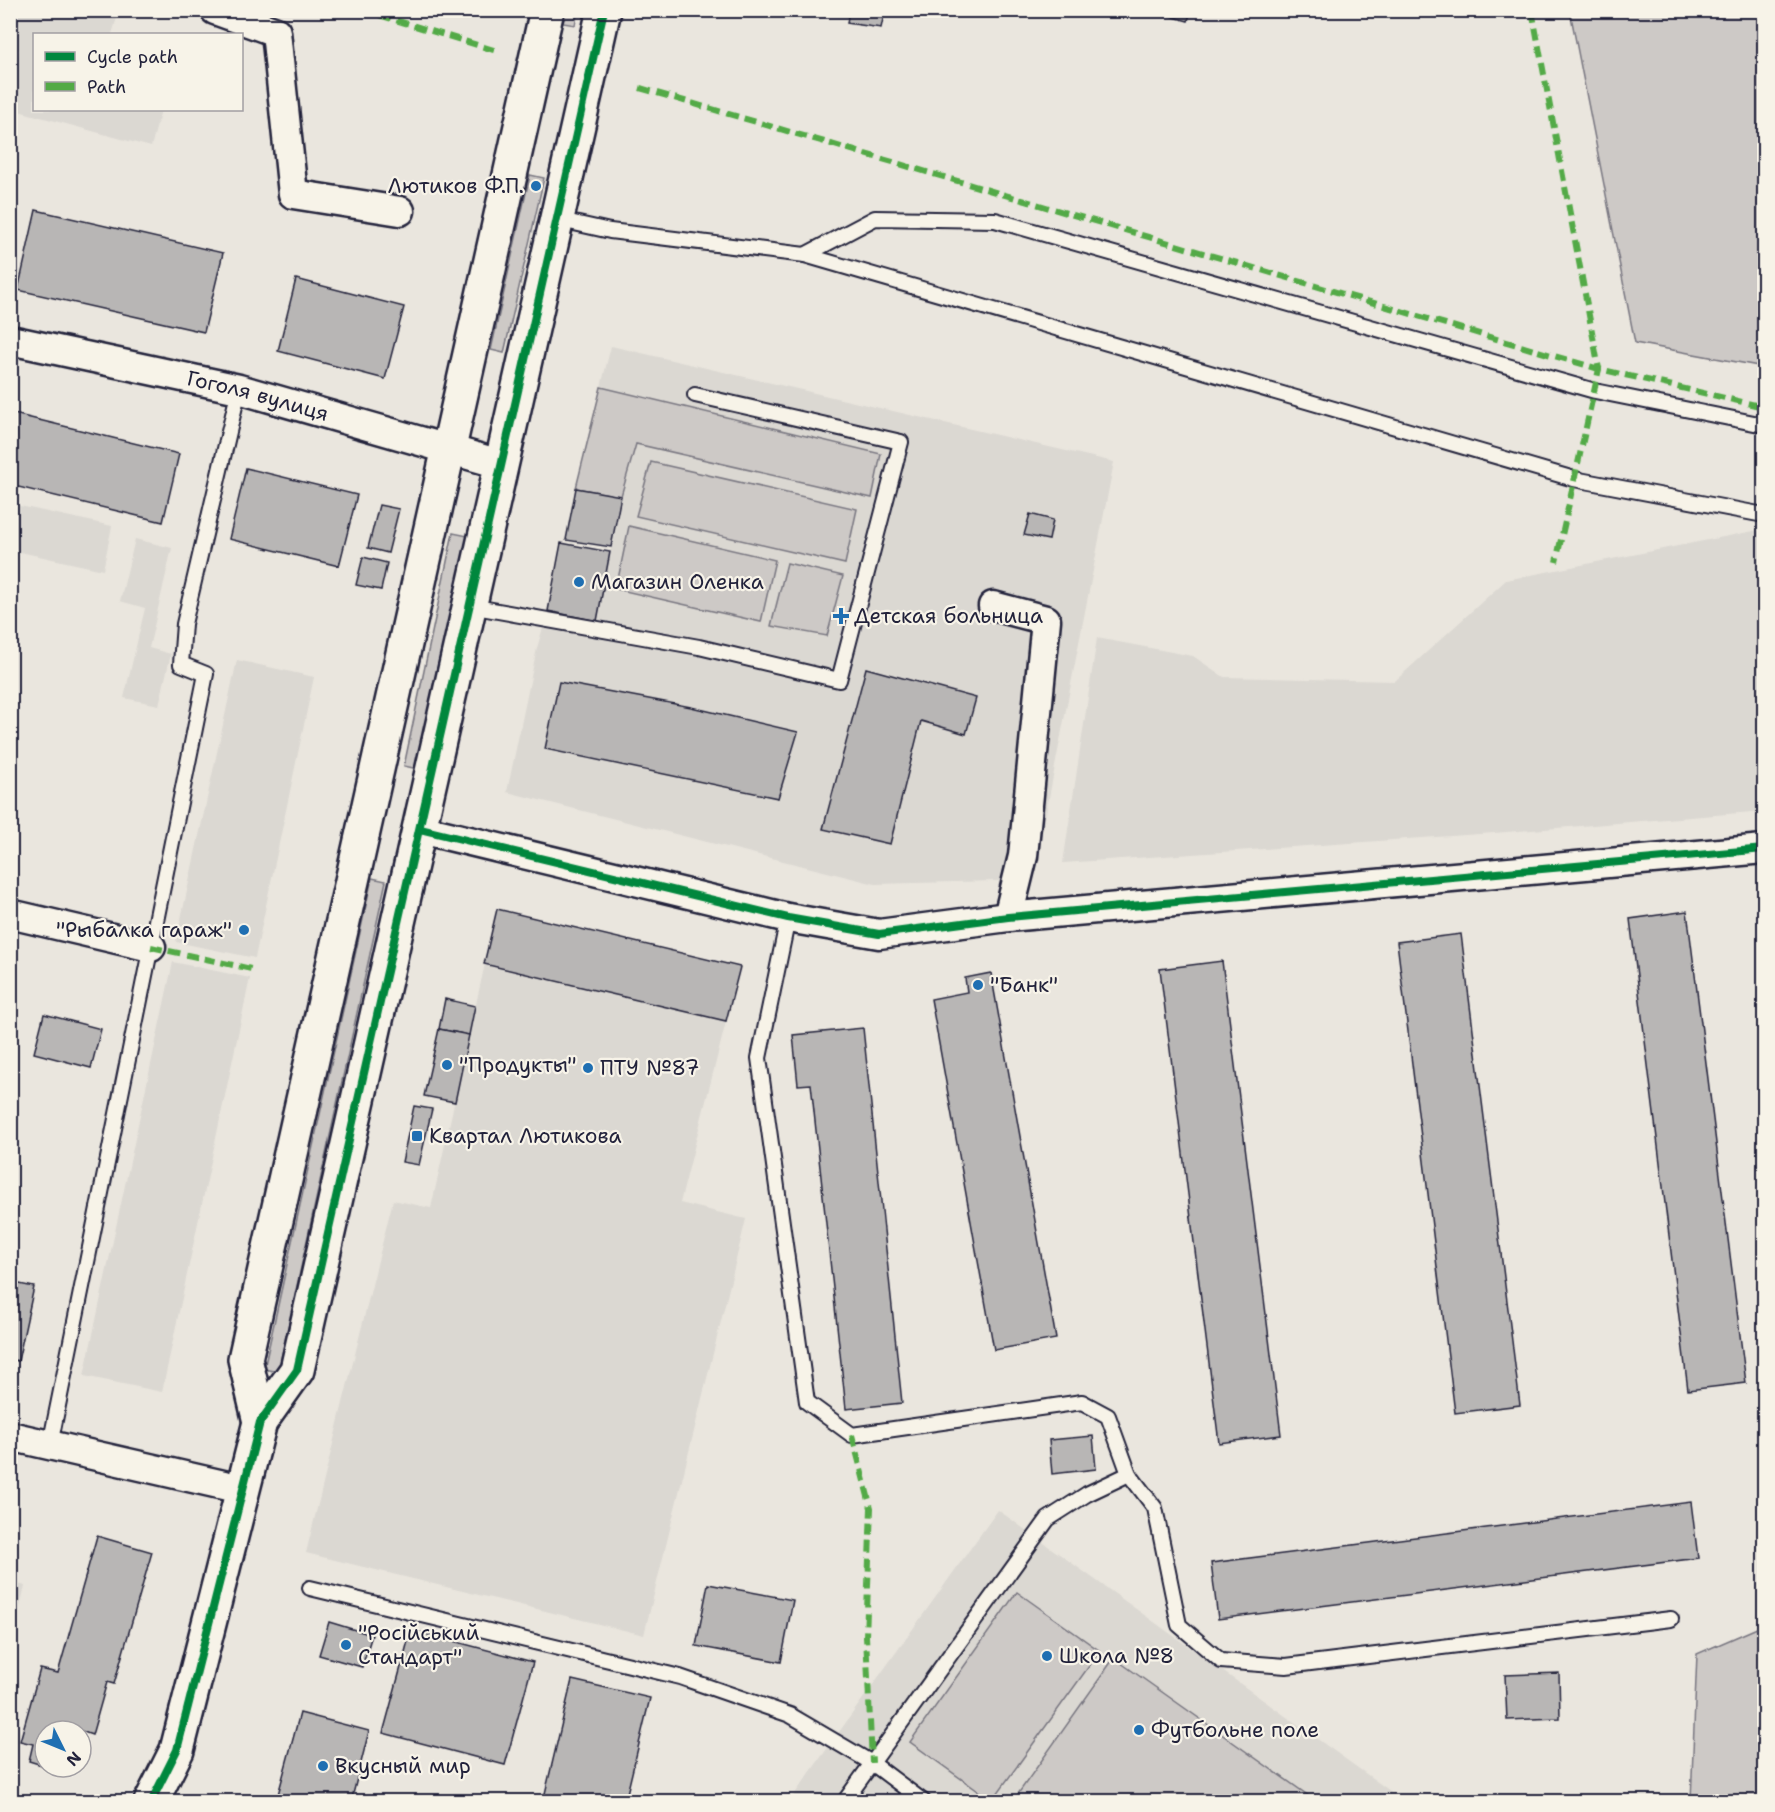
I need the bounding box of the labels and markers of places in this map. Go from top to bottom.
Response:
place label: Лютиков Ф.П. [388,172,524,200]
marker: Лютиков Ф.П. [529,179,543,193]
place label: Магазин Оленка [591,568,764,596]
marker: Магазин Оленка [572,575,586,589]
place label: Детская больница [854,602,1043,630]
marker: Детская больница [832,607,850,625]
place label: "Рыбалка гараж" [56,916,232,944]
marker: "Рыбалка гараж" [237,923,251,937]
place label: "Банк" [990,971,1058,999]
marker: "Банк" [971,978,985,992]
place label: "Продукты" [459,1051,577,1079]
place label: ПТУ №87 [600,1054,700,1082]
marker: "Продукты" [440,1058,454,1072]
marker: ПТУ №87 [581,1061,595,1075]
place label: Квартал Лютикова [429,1122,622,1150]
marker: Квартал Лютикова [410,1129,424,1143]
place label: "Російський Стандарт" [358,1619,480,1671]
marker: "Російський Стандарт" [339,1638,353,1652]
place label: Школа №8 [1059,1642,1174,1670]
marker: Школа №8 [1040,1649,1054,1663]
place label: Футбольне поле [1151,1716,1319,1744]
marker: Футбольне поле [1132,1723,1146,1737]
place label: Вкусный мир [335,1752,471,1780]
marker: Вкусный мир [316,1759,330,1773]

